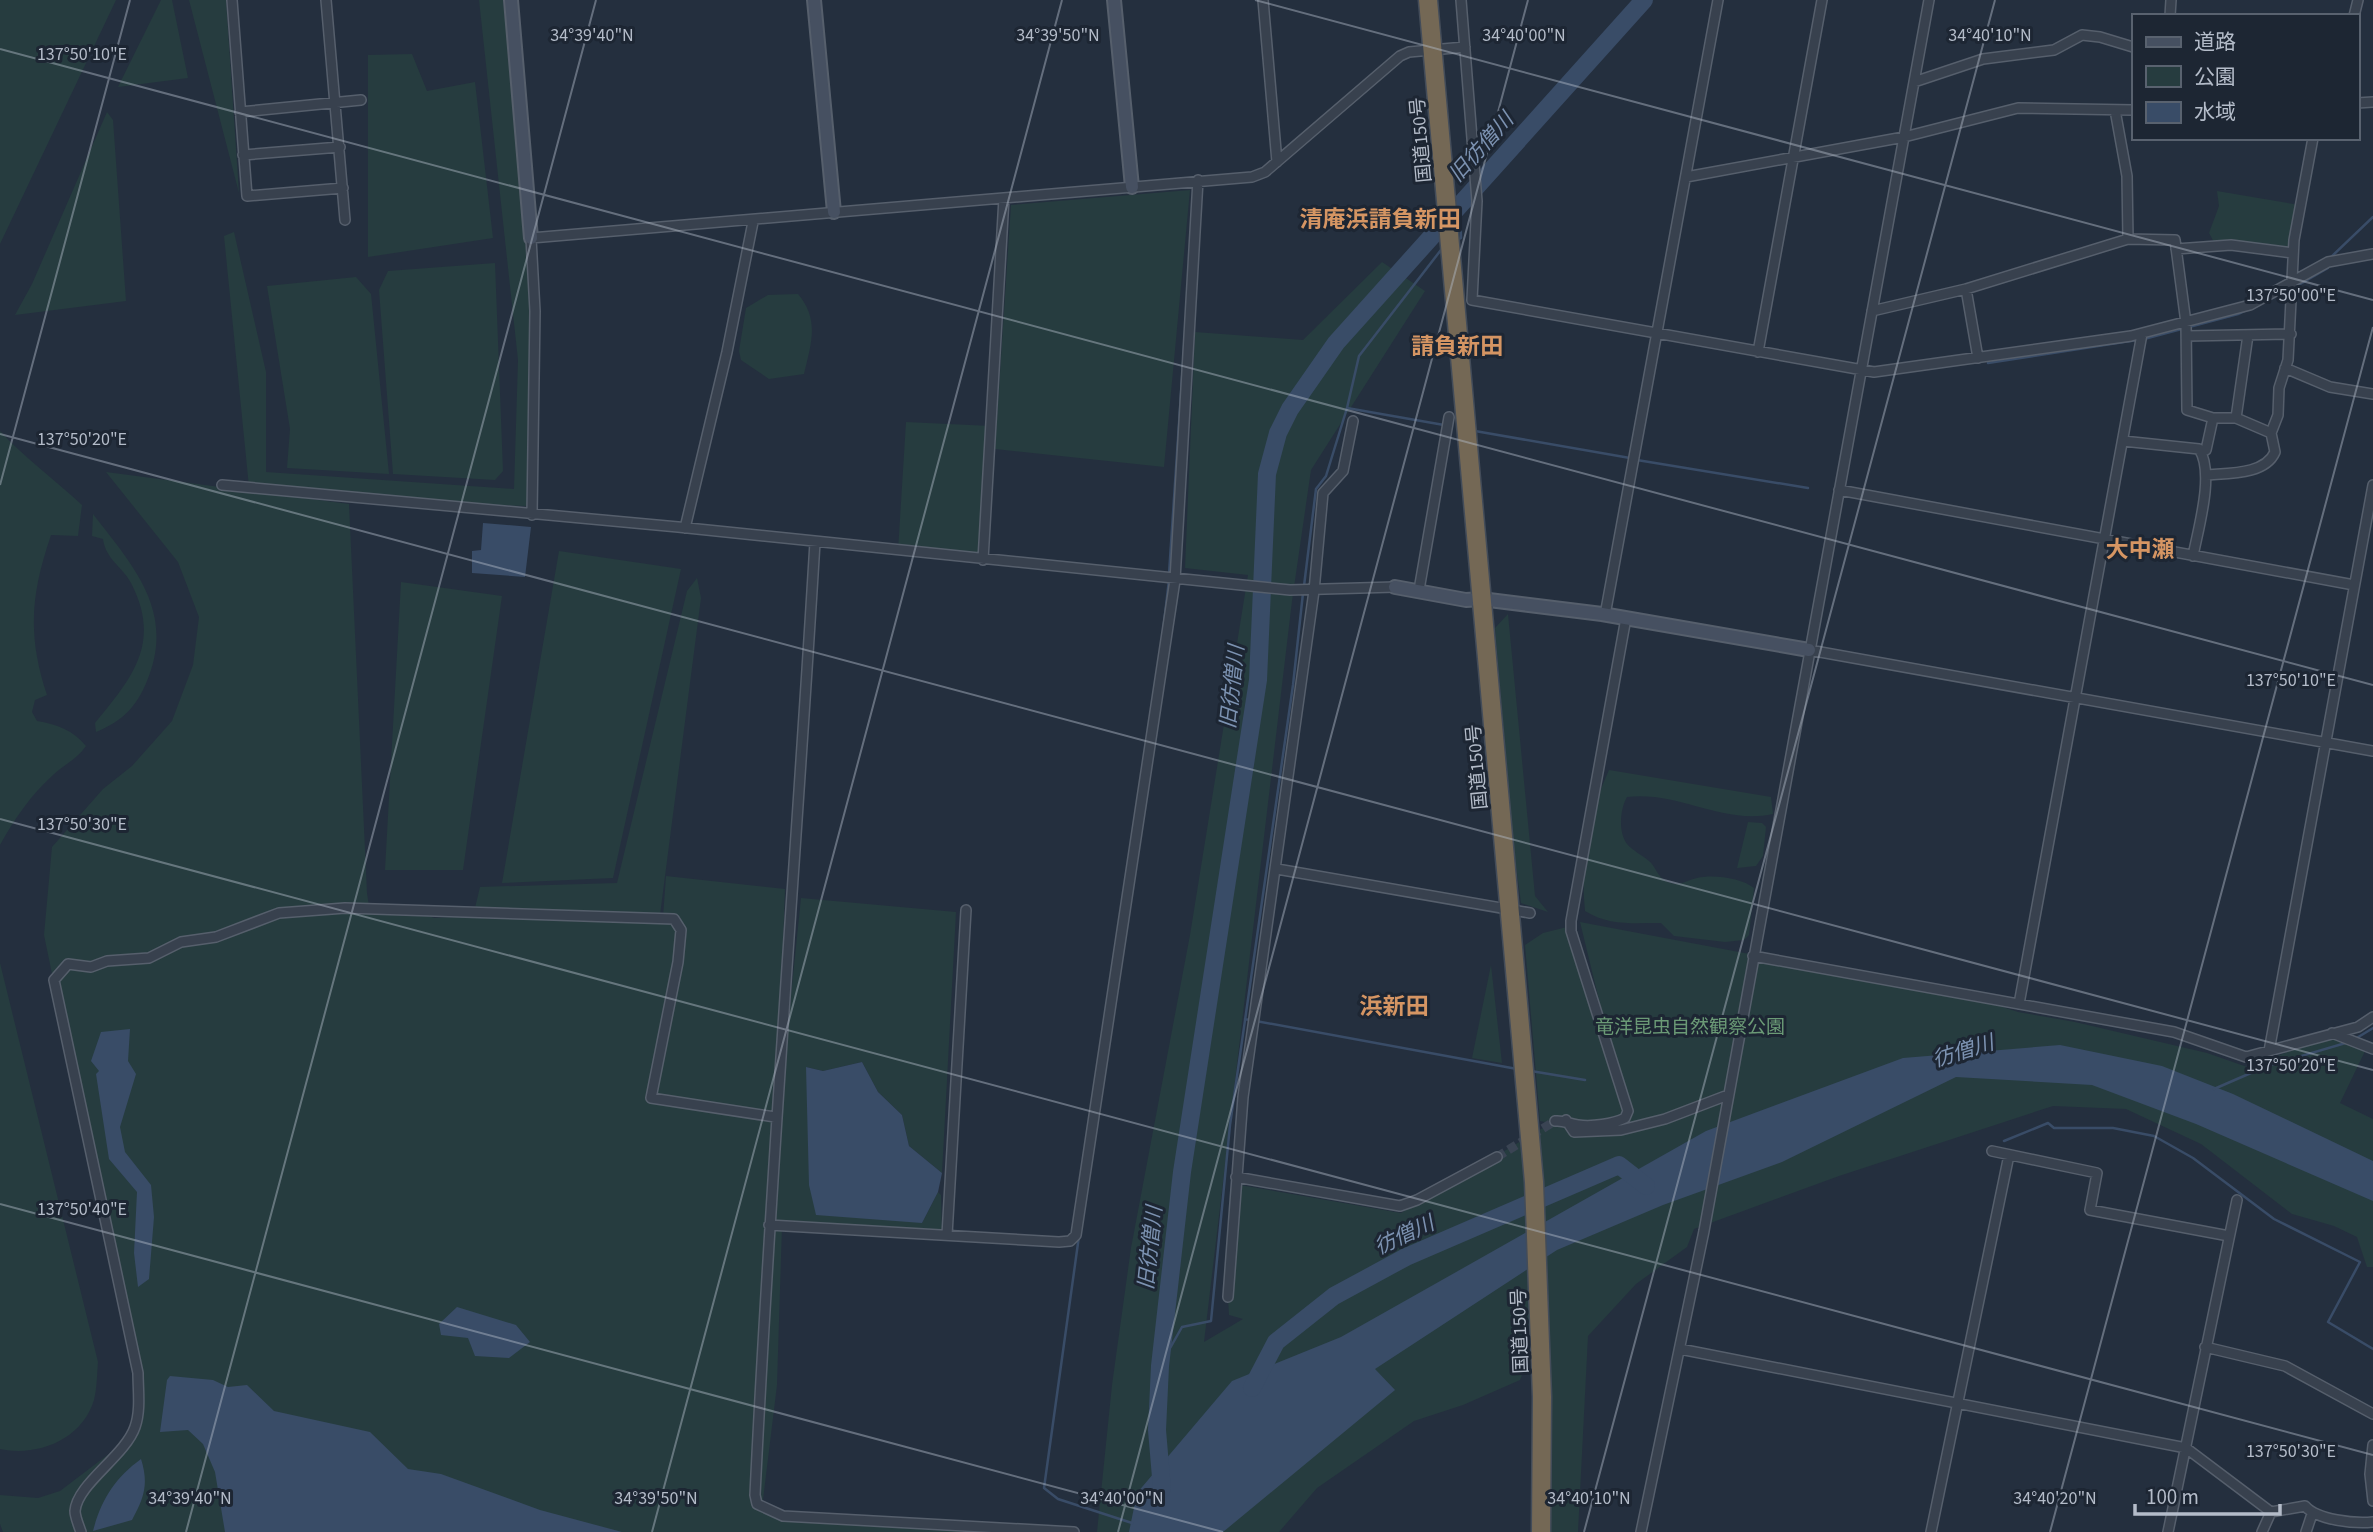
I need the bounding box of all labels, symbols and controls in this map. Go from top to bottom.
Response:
legend [2132,14,2359,140]
text: 34°39'40"N [550,23,634,48]
text: 34°39'50"N [1016,23,1100,48]
text: 34°40'00"N [1482,23,1566,48]
text: 34°40'10"N [1948,23,2032,48]
text: 道路 [2194,27,2236,57]
text: 137°50'10"E [37,42,127,67]
text: 公園 [2194,62,2236,92]
street label: 国道150号 [1404,96,1439,184]
text: 水域 [2194,97,2236,127]
water label: 旧彷僧川 [1442,104,1522,188]
district label: 清庵浜請負新田 [1300,203,1461,236]
text: 137°50'00"E [2246,283,2336,308]
district label: 請負新田 [1411,330,1503,363]
text: 137°50'20"E [37,427,127,452]
district label: 大中瀬 [2106,533,2175,566]
water label: 旧彷僧川 [1213,642,1252,730]
text: 137°50'10"E [2246,668,2336,693]
street label: 国道150号 [1460,723,1495,811]
text: 137°50'30"E [37,812,127,837]
district label: 浜新田 [1360,990,1429,1023]
park label: 竜洋昆虫自然観察公園 [1595,1014,1785,1041]
water label: 彷僧川 [1928,1027,1999,1075]
text: 137°50'20"E [2246,1053,2336,1078]
text: 137°50'40"E [37,1197,127,1222]
water label: 旧彷僧川 [1131,1203,1170,1291]
water label: 彷僧川 [1369,1207,1441,1262]
street label: 国道150号 [1506,1288,1535,1374]
text: 137°50'30"E [2246,1439,2336,1464]
scale bar [2135,1472,2280,1516]
text: 100 m [2146,1482,2199,1512]
text: 34°39'40"N [148,1486,232,1511]
text: 34°39'50"N [614,1486,698,1511]
text: 34°40'00"N [1080,1486,1164,1511]
text: 34°40'10"N [1547,1486,1631,1511]
text: 34°40'20"N [2013,1486,2097,1511]

